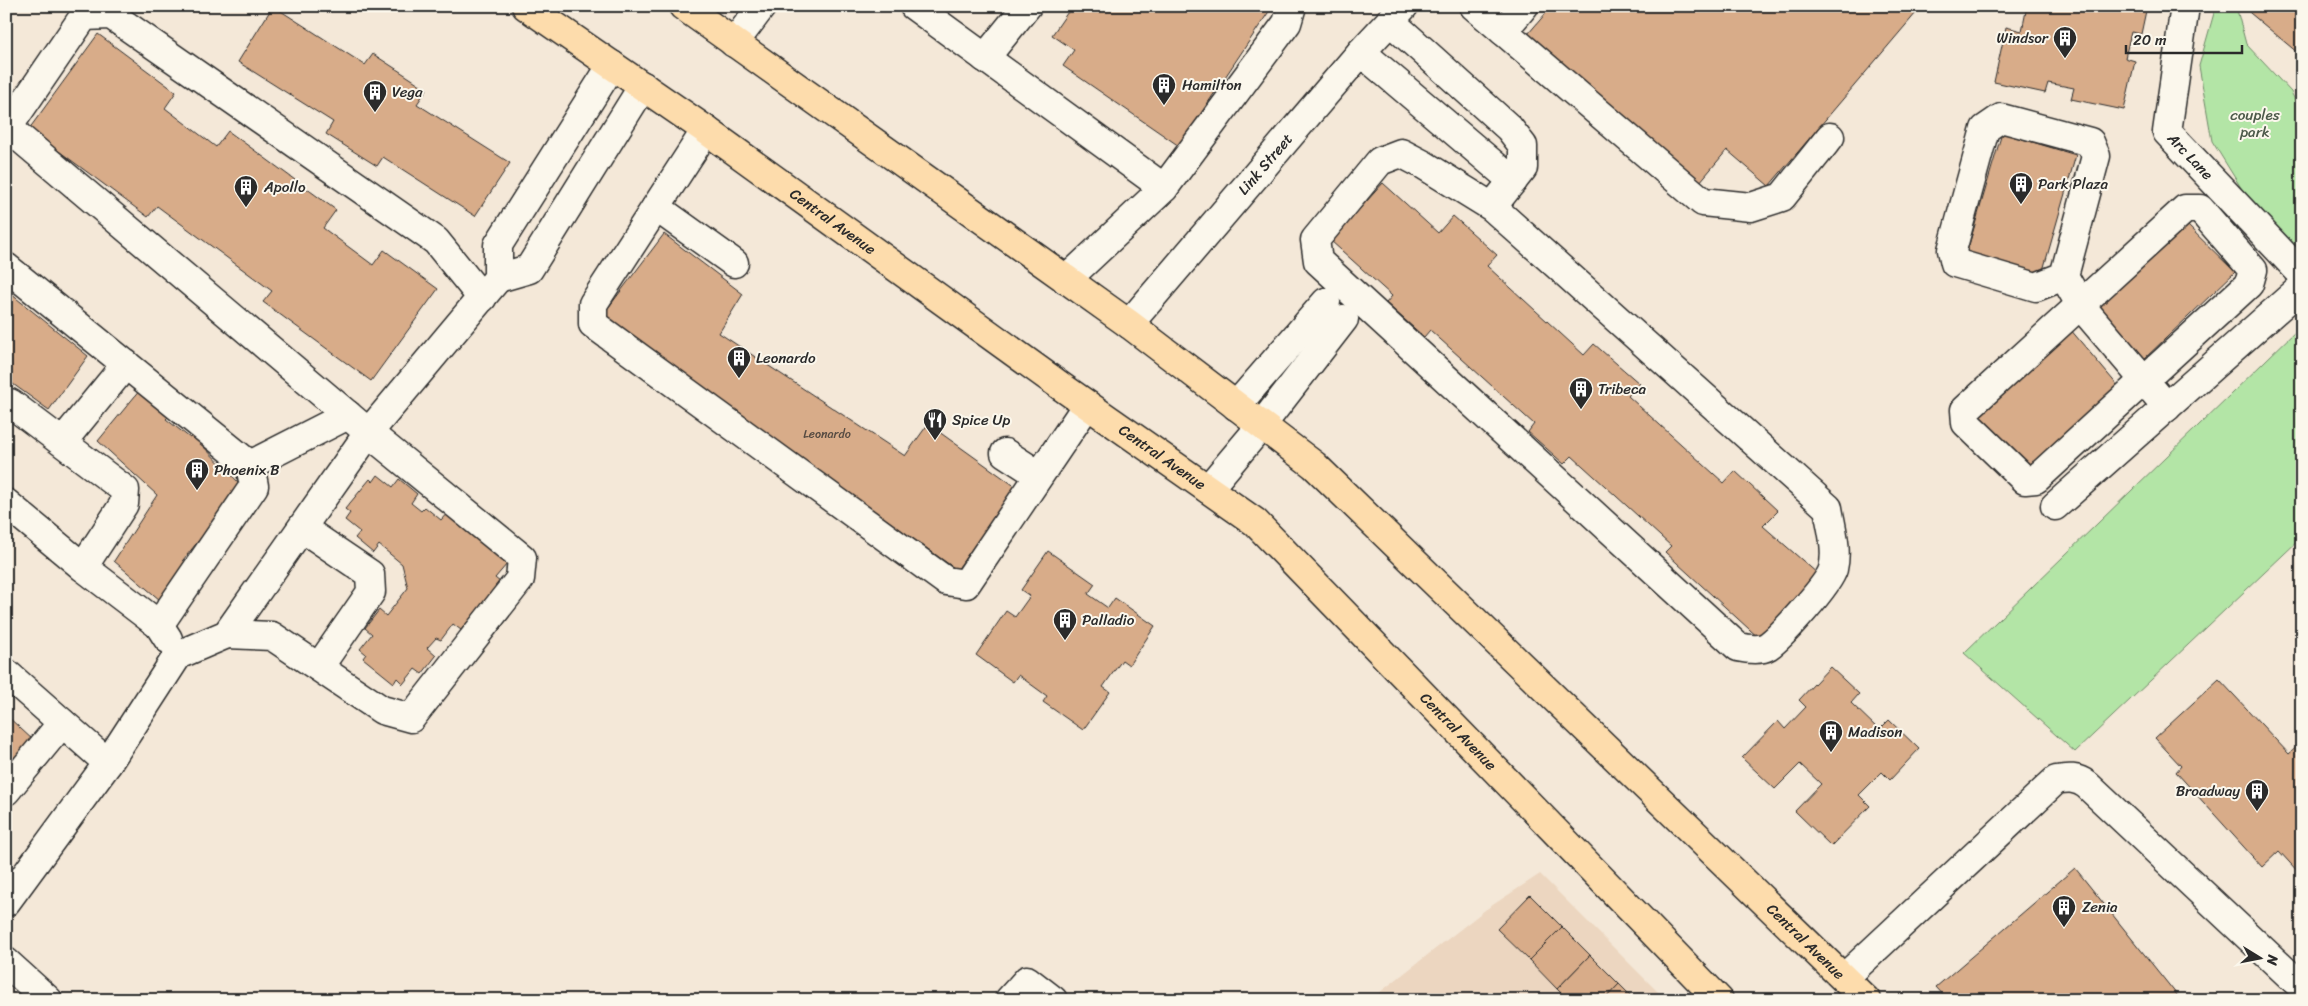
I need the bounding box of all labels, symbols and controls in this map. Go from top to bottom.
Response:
scale bar [2126,22,2242,54]
place label: Windsor [1996,25,2049,51]
building icon: Windsor [2052,25,2078,59]
text: 20 m [2133,27,2167,53]
building icon: Hamilton [1151,72,1177,106]
place label: Hamilton [1182,72,1242,98]
building icon: Vega [362,79,388,113]
place label: Vega [392,79,423,105]
park label: couples park [2230,102,2280,145]
street label: Arc Lane [2160,126,2220,187]
street label: Link Street [1231,127,1300,201]
building icon: Park Plaza [2008,171,2034,205]
place label: Park Plaza [2038,171,2108,197]
building icon: Apollo [233,174,259,208]
place label: Apollo [263,174,306,200]
street label: Central Avenue [784,181,882,262]
building icon: Leonardo [726,345,752,379]
place label: Leonardo [756,345,816,371]
building icon: Tribeca [1568,376,1594,410]
place label: Tribeca [1598,376,1646,402]
restaurant icon: Spice Up [922,407,948,441]
place label: Spice Up [952,407,1011,433]
street label: Central Avenue [1113,417,1212,497]
house number: Leonardo [803,423,851,445]
building icon: Phoenix B [184,457,210,491]
place label: Phoenix B [214,457,280,483]
building icon: Palladio [1052,607,1078,641]
place label: Palladio [1082,607,1135,633]
street label: Central Avenue [1414,686,1503,777]
building icon: Madison [1818,719,1844,753]
place label: Madison [1848,719,1902,745]
place label: Broadway [2176,778,2240,804]
building icon: Broadway [2244,778,2270,812]
building icon: Zenia [2051,894,2077,928]
place label: Zenia [2082,894,2118,920]
street label: Central Avenue [1760,897,1851,986]
north arrow [2236,934,2286,984]
text: N [2259,952,2286,967]

